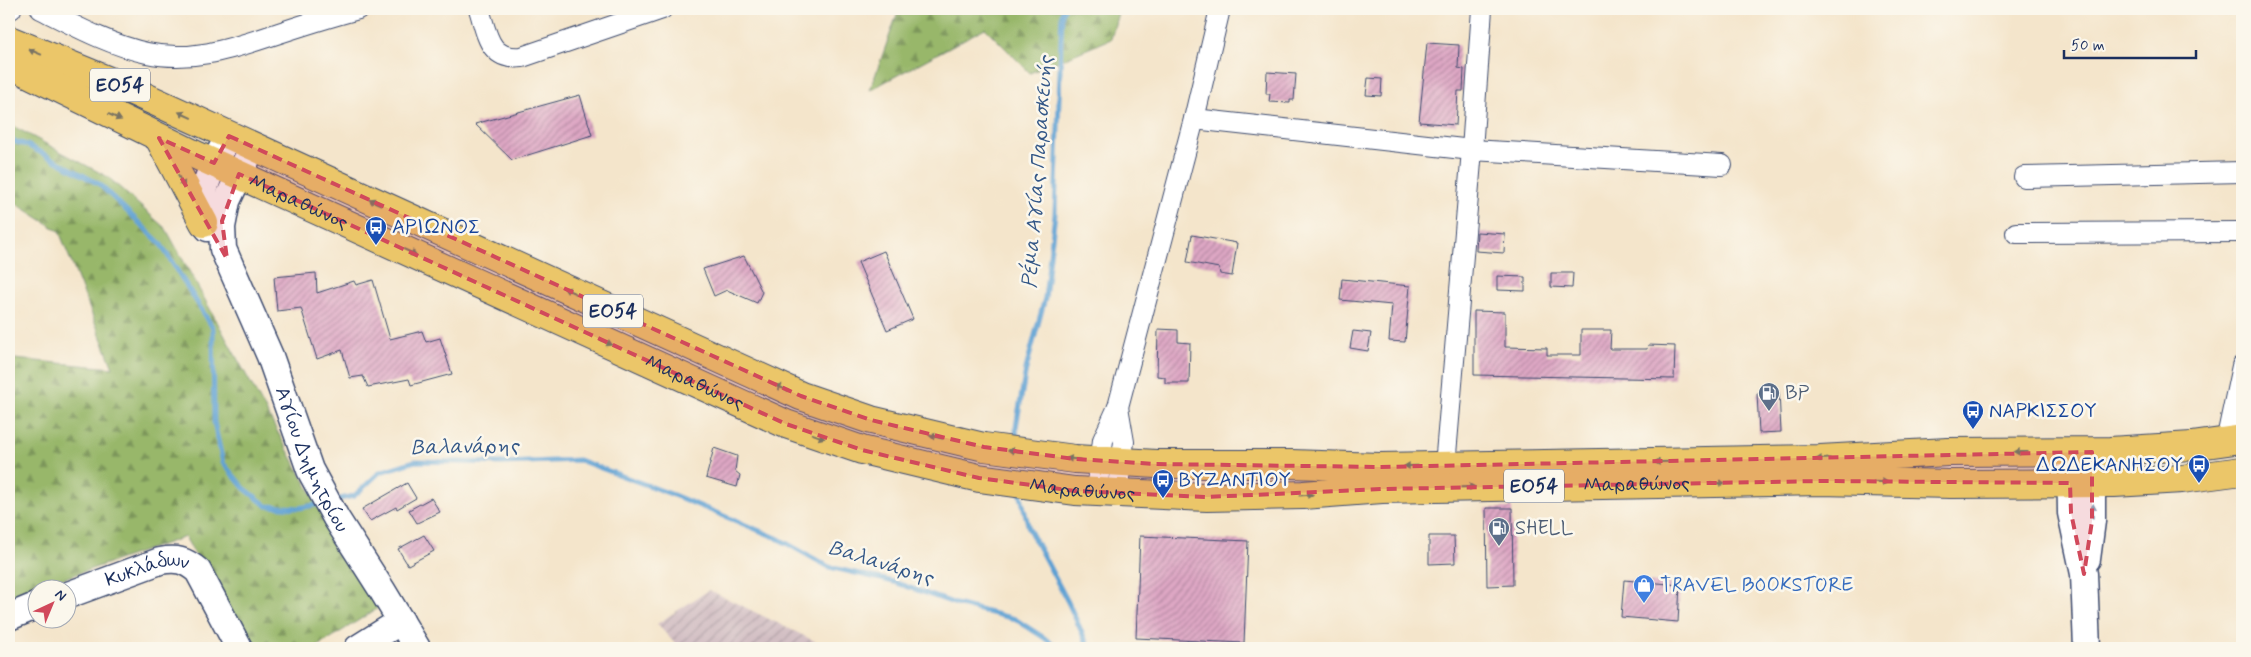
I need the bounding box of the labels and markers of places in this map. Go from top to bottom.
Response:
place label: ΑΡΙΩΝΟΣ [392,214,480,241]
bus stop icon: ΑΡΙΩΝΟΣ [364,215,388,246]
place label: BP [1785,380,1810,407]
fuel station icon: BP [1757,381,1781,412]
place label: ΝΑΡΚΙΣΣΟΥ [1989,398,2097,425]
bus stop icon: ΝΑΡΚΙΣΣΟΥ [1961,399,1985,430]
place label: ΔΩΔΕΚΑΝΗΣΟΥ [2036,452,2183,479]
bus stop icon: ΔΩΔΕΚΑΝΗΣΟΥ [2187,453,2211,484]
place label: ΒΥΖΑΝΤΙΟΥ [1179,467,1291,494]
bus stop icon: ΒΥΖΑΝΤΙΟΥ [1151,468,1175,499]
place label: SHELL [1515,515,1574,542]
fuel station icon: SHELL [1487,516,1511,547]
place label: TRAVEL BOOKSTORE [1660,572,1853,599]
shop icon: TRAVEL BOOKSTORE [1632,573,1656,604]

